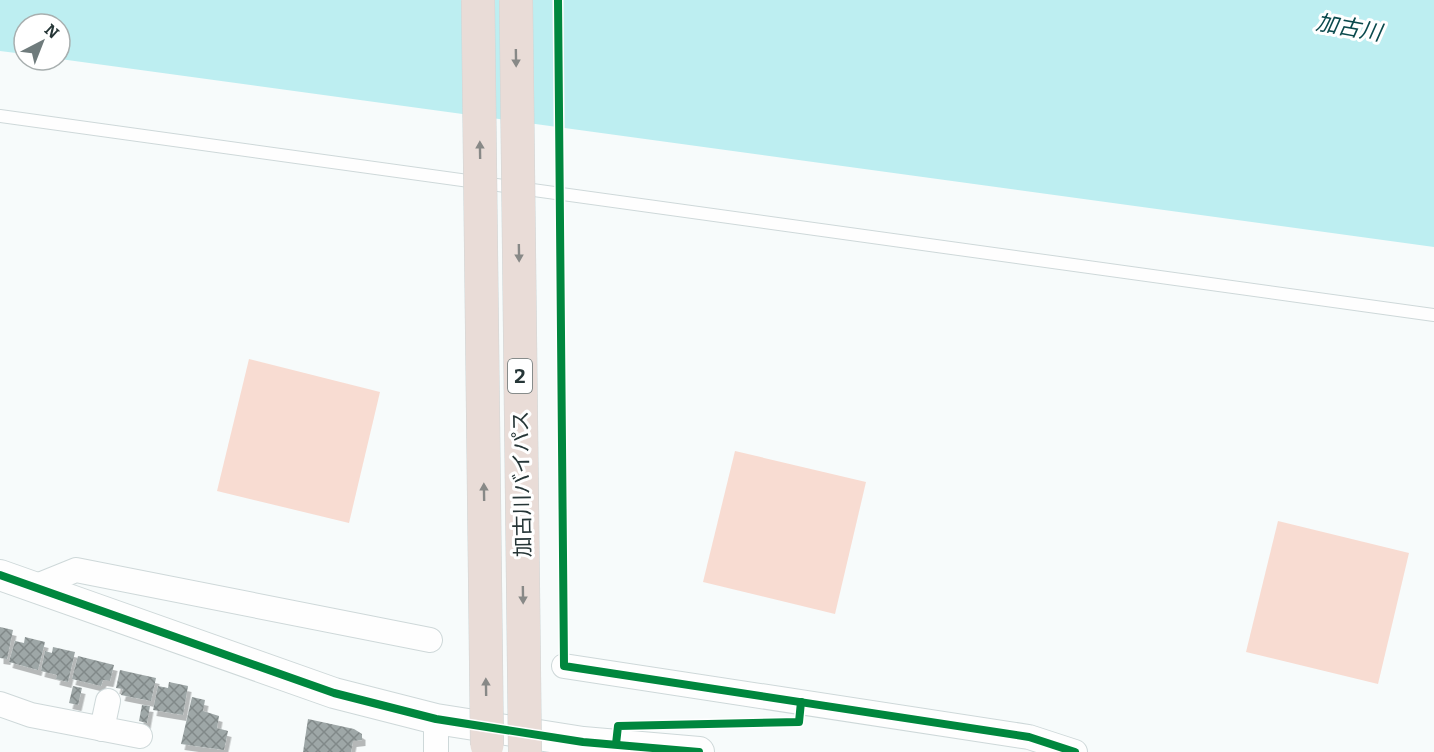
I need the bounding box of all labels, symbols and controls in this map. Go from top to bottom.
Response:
water label: 加古川 [1314,8,1386,47]
north arrow [12,12,72,72]
text: N [41,20,63,42]
one-way arrow [512,49,521,68]
one-way arrow [475,140,485,159]
one-way arrow [514,244,524,263]
road number: 2 [508,359,532,393]
street label: 加古川バイパス [508,410,536,558]
one-way arrow [479,482,489,501]
one-way arrow [518,586,528,605]
one-way arrow [481,677,491,696]

